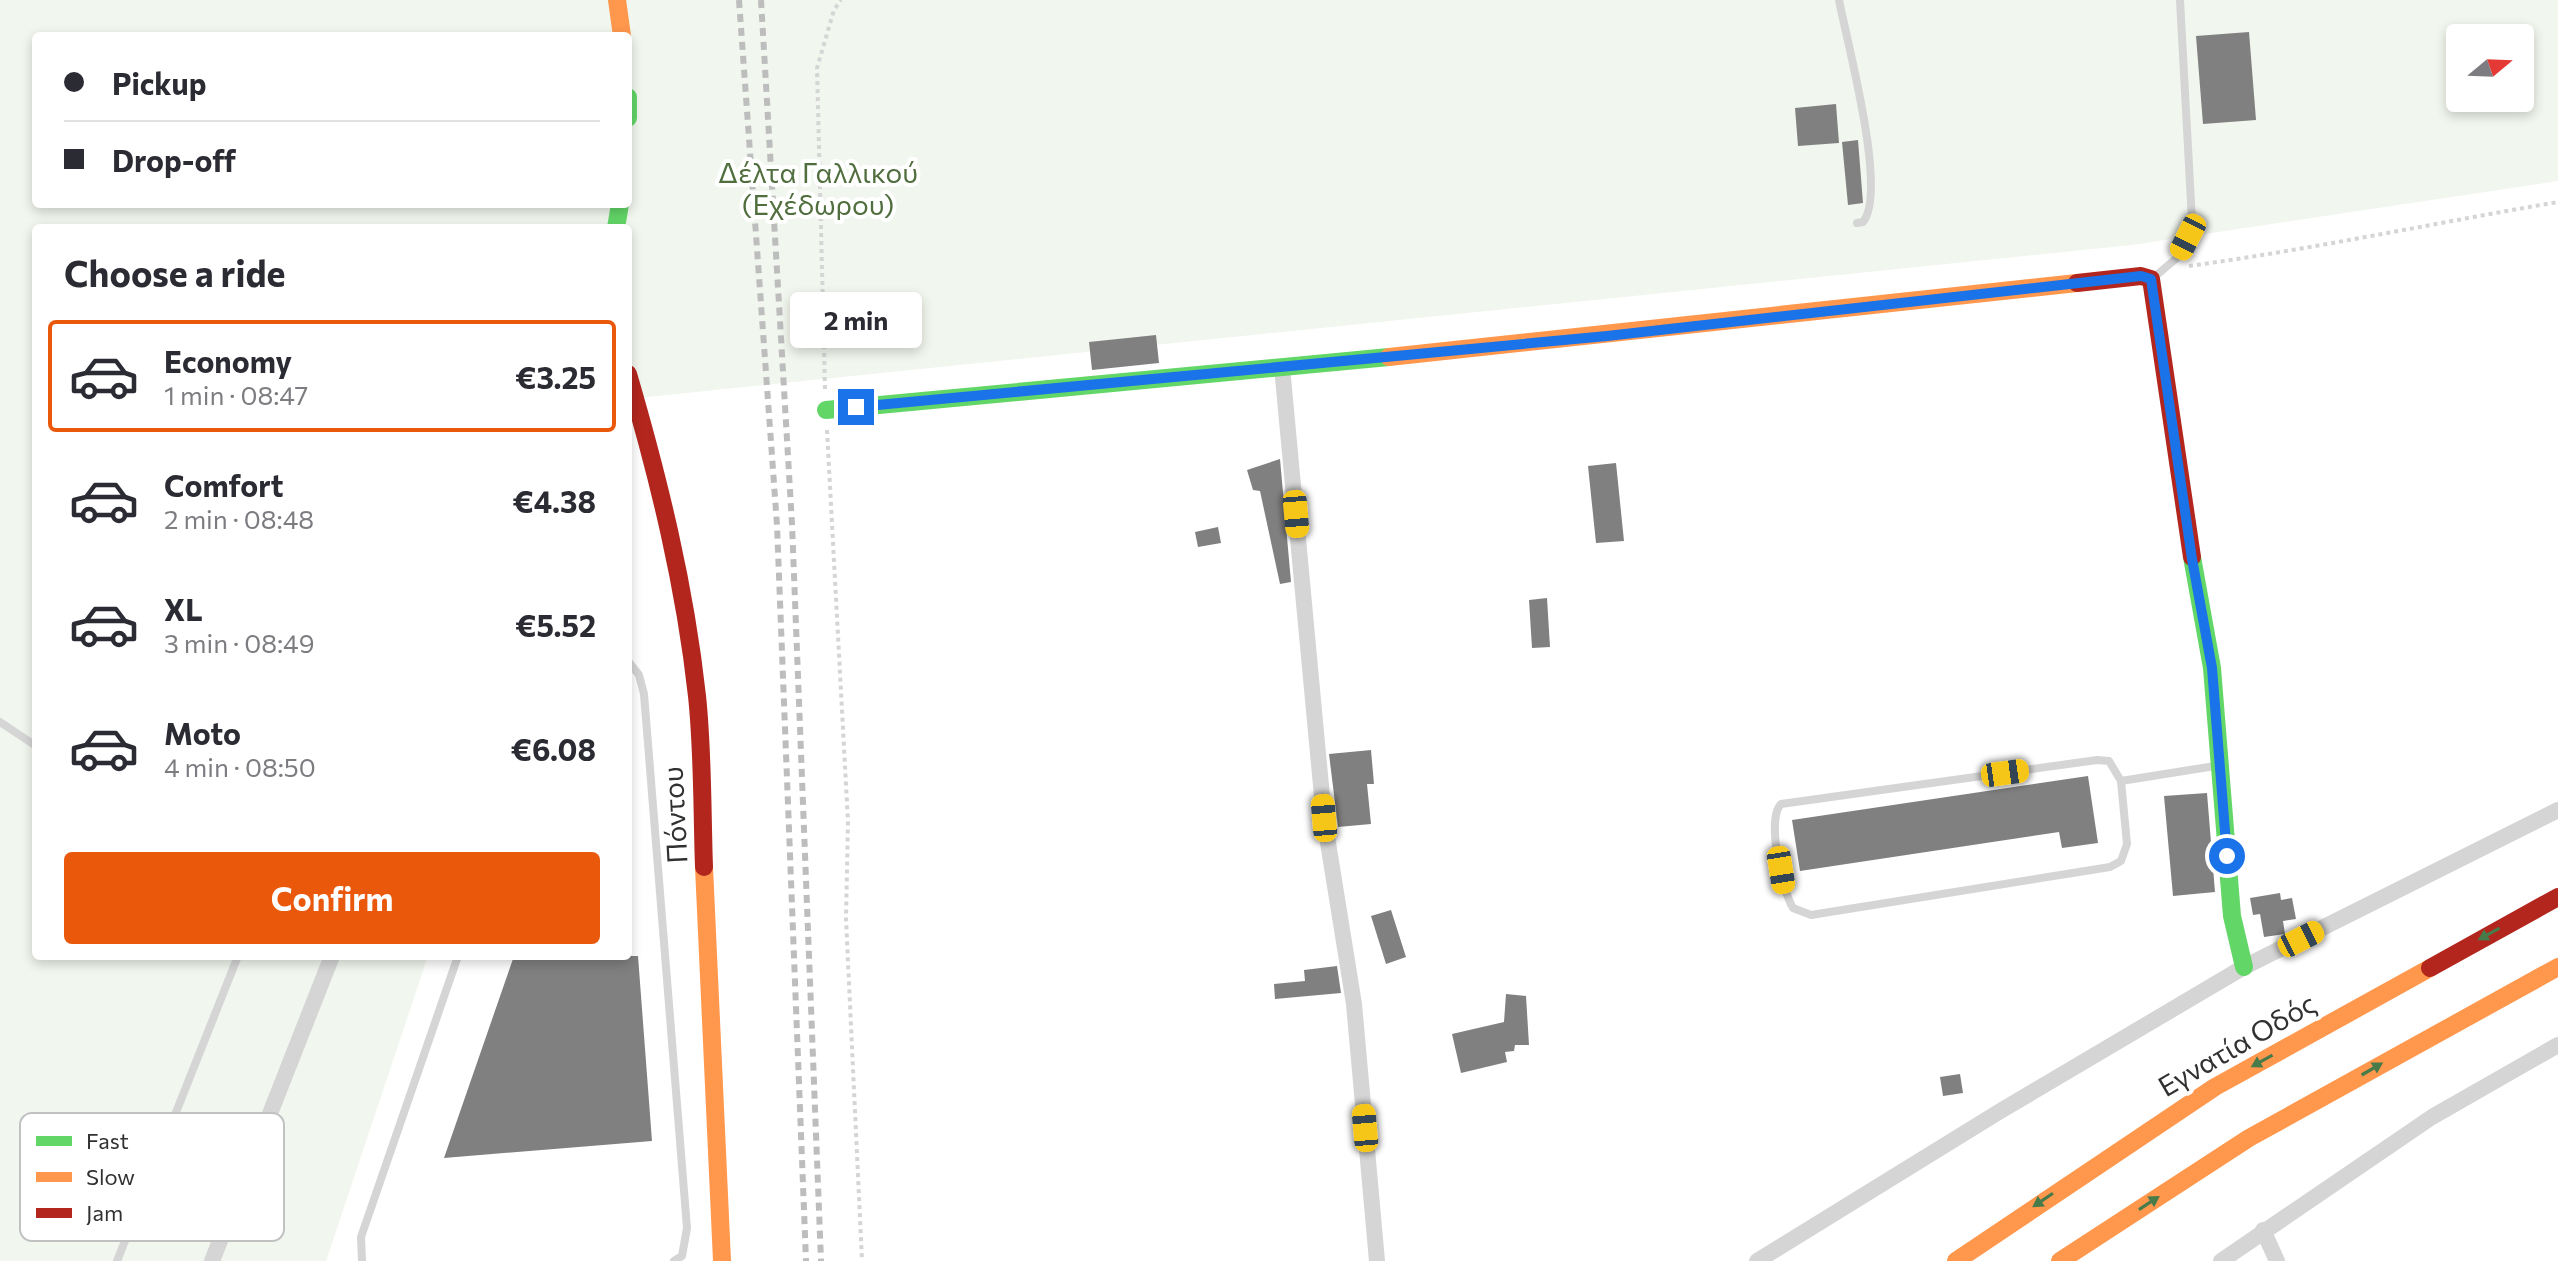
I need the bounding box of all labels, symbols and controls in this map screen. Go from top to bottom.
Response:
north arrow [2446,24,2534,112]
map controls [2446,24,2534,112]
text: Pickup [112,64,206,101]
text: Drop-off [112,141,236,178]
park label: Δέλτα Γαλλικού (Εχέδωρου) [718,155,918,221]
car [2166,210,2210,264]
text: Choose a ride [64,250,285,294]
callout: 2 min [790,291,922,347]
text: 2 min [824,304,888,335]
icon: car [68,340,140,412]
text: Economy [164,342,292,379]
text: €3.25 [515,358,596,395]
text: 1 min · 08:47 [164,379,308,410]
route end [838,389,874,425]
icon: car [68,464,140,536]
text: Comfort [164,466,283,503]
text: €4.38 [513,482,596,519]
car [1282,489,1310,539]
text: 2 min · 08:48 [164,503,314,534]
icon: car [68,588,140,660]
text: XL [164,590,203,627]
text: €5.52 [515,606,596,643]
text: 3 min · 08:49 [164,627,314,658]
icon: car [68,712,140,784]
text: Moto [164,714,241,751]
text: €6.08 [511,730,596,767]
text: 4 min · 08:50 [164,751,316,782]
car [1980,758,2030,788]
street label: Πόντου [654,766,694,864]
car [1310,793,1338,843]
route start [2209,838,2245,874]
car [1765,844,1797,896]
button: Confirm [64,852,600,944]
car [2274,917,2328,961]
one-way arrow [2478,928,2501,941]
street label: Εγνατία Οδός [2152,985,2321,1103]
one-way arrow [2251,1054,2273,1068]
one-way arrow [2361,1062,2383,1076]
car [1351,1103,1379,1153]
legend [20,1113,284,1241]
text: Fast [86,1127,129,1154]
text: Slow [86,1163,135,1190]
one-way arrow [2032,1192,2053,1207]
one-way arrow [2138,1196,2160,1211]
text: Jam [86,1199,123,1226]

